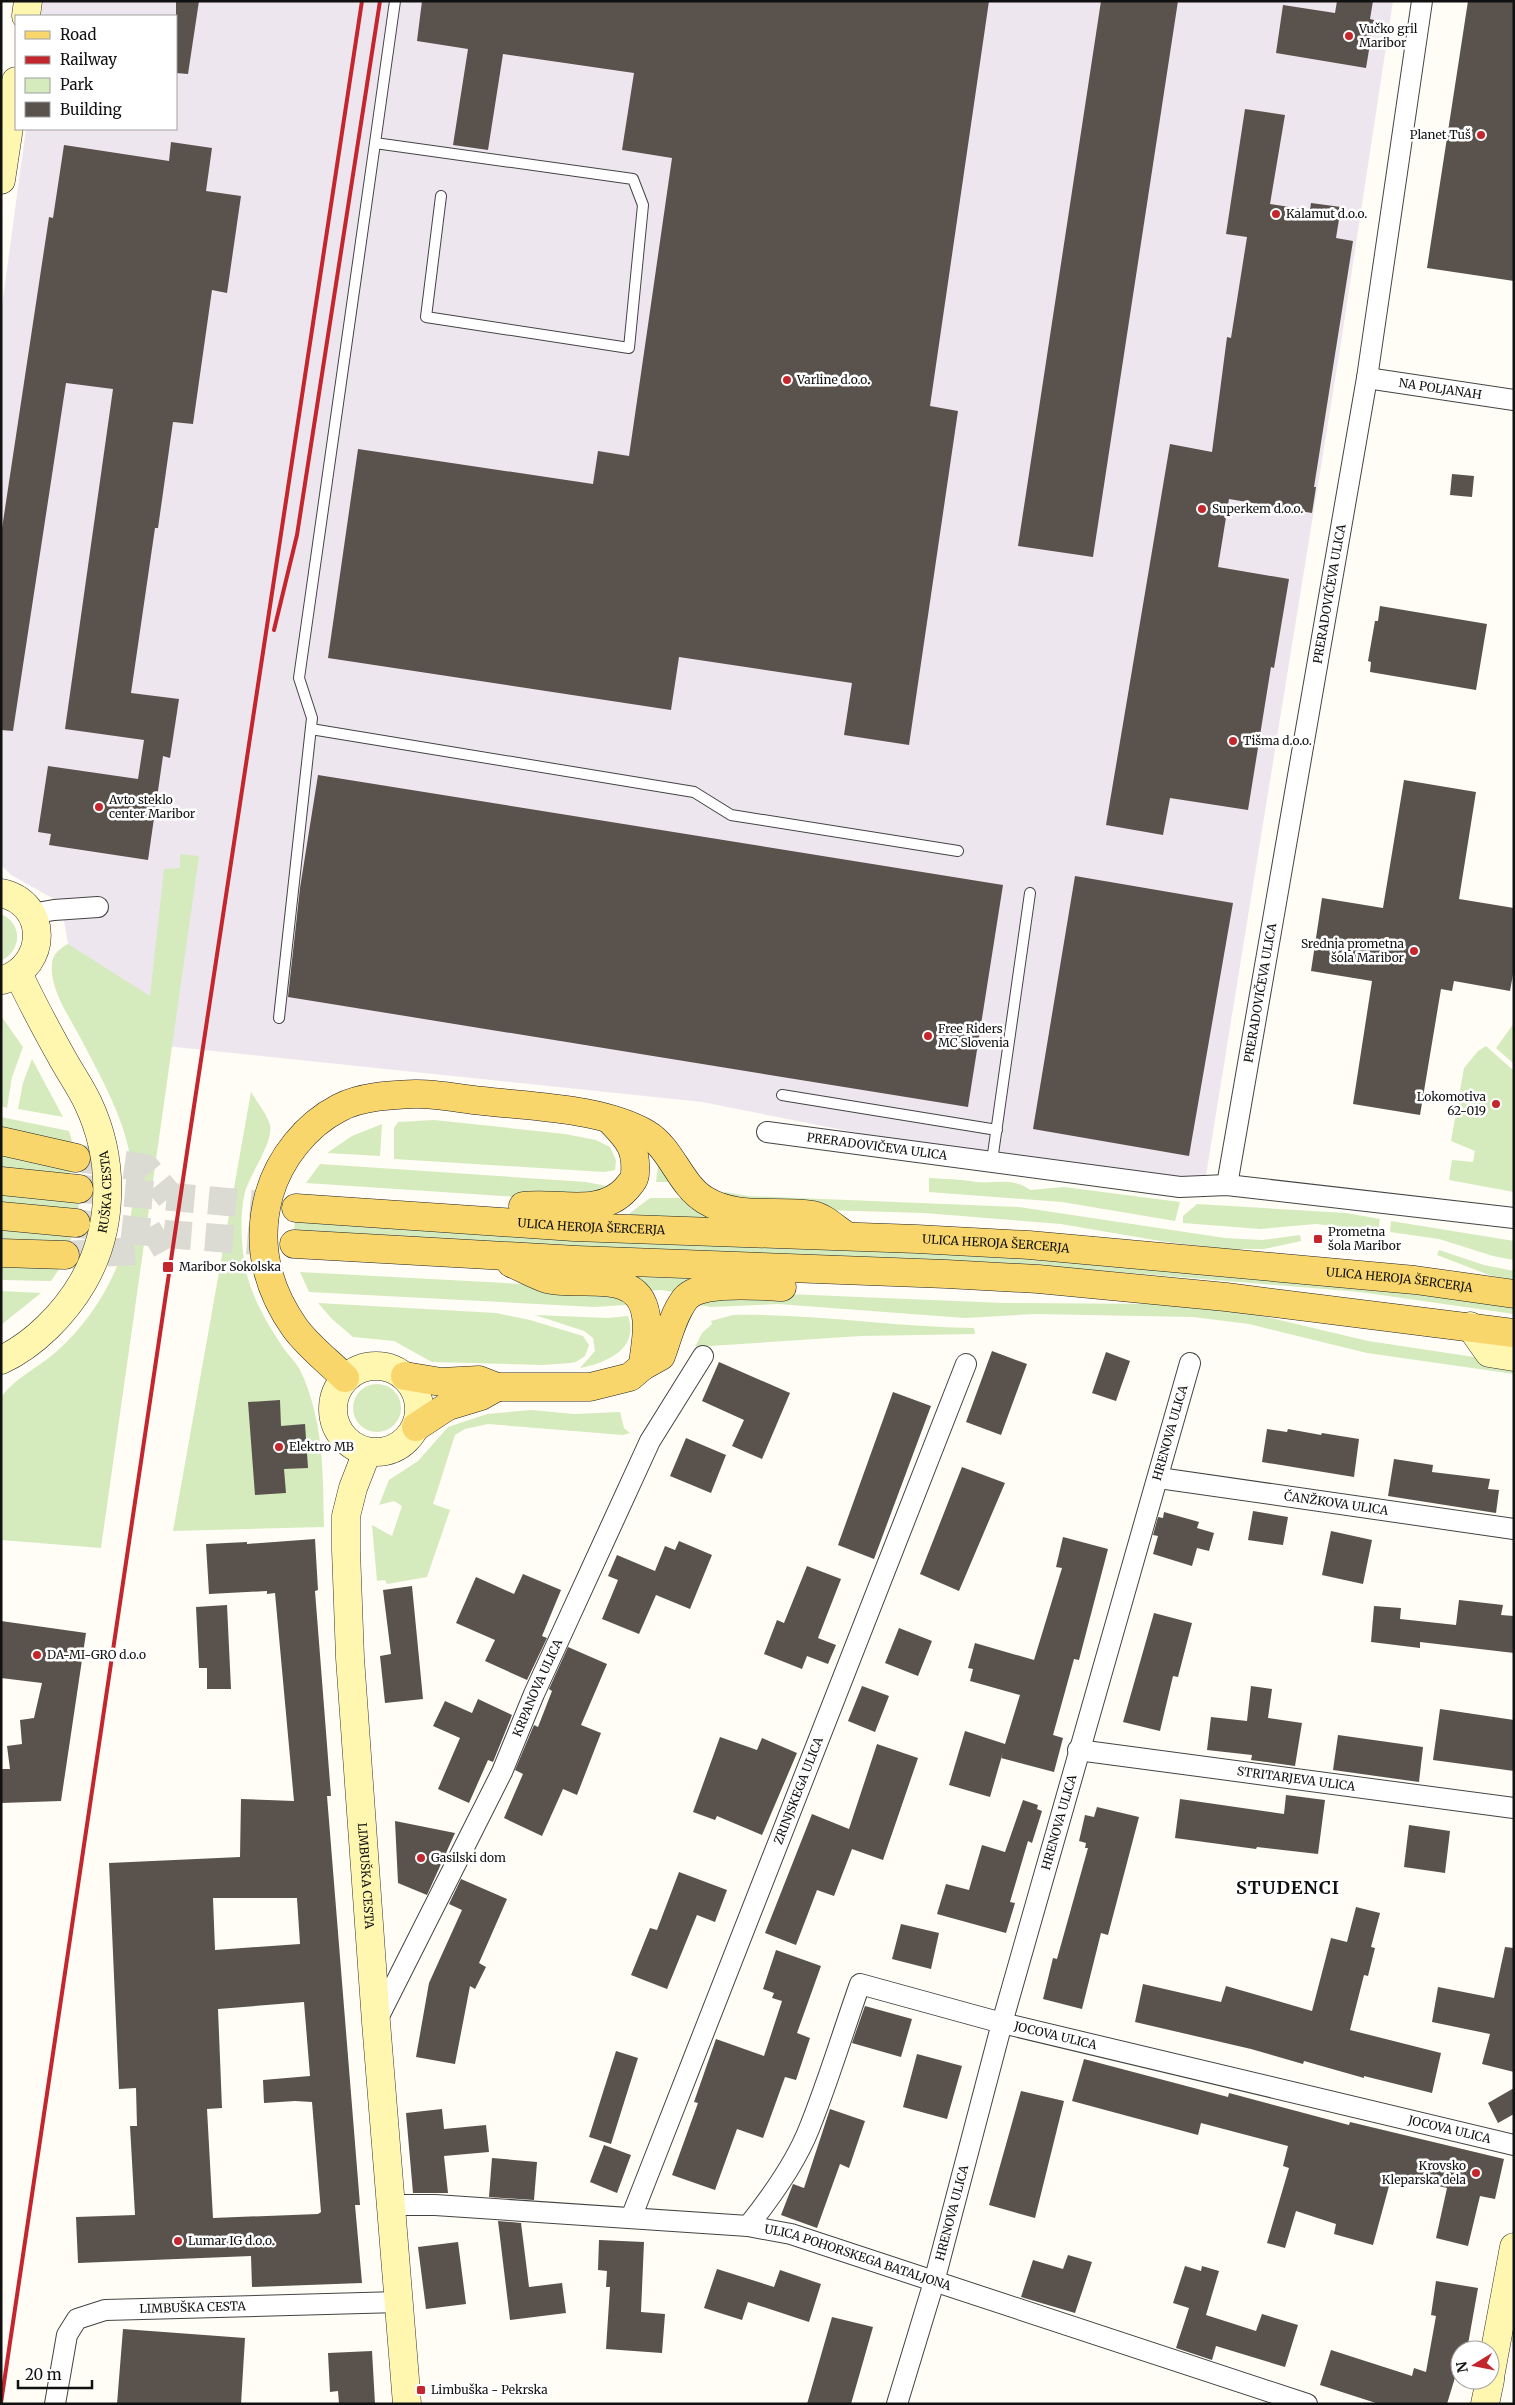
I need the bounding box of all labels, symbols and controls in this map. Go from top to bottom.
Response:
legend [15,15,178,130]
place label: Vučko gril Maribor [1358,21,1418,50]
text: Road [60,25,96,44]
marker: Vučko gril Maribor [1343,30,1355,42]
text: Railway [60,50,117,69]
text: Park [60,75,94,94]
text: Building [60,100,122,119]
place label: Planet Tuš [1410,127,1471,142]
marker: Planet Tuš [1475,129,1487,141]
place label: Kalamut d.o.o. [1286,206,1367,221]
marker: Kalamut d.o.o. [1270,208,1282,220]
place label: Varline d.o.o. [796,372,870,387]
marker: Varline d.o.o. [781,374,793,386]
street label: NA POLJANAH [1398,375,1483,402]
place label: Superkem d.o.o. [1212,501,1303,516]
marker: Superkem d.o.o. [1196,503,1208,515]
street label: PRERADOVIČEVA ULICA [1310,522,1349,665]
place label: Tišma d.o.o. [1243,733,1312,748]
marker: Tišma d.o.o. [1227,735,1239,747]
place label: Avto steklo center Maribor [108,792,196,821]
marker: Avto steklo center Maribor [93,801,105,813]
street label: PRERADOVIČEVA ULICA [1240,921,1279,1064]
place label: Srednja prometna šola Maribor [1301,936,1405,965]
marker: Srednja prometna šola Maribor [1408,945,1420,957]
place label: Free Riders MC Slovenia [938,1021,1010,1050]
marker: Free Riders MC Slovenia [922,1030,934,1042]
place label: Lokomotiva 62-019 [1417,1089,1487,1118]
marker: Lokomotiva 62-019 [1490,1098,1502,1110]
street label: PRERADOVIČEVA ULICA [806,1129,949,1163]
street label: RUŠKA CESTA [94,1149,114,1234]
street label: ULICA HEROJA ŠERCERJA [517,1215,666,1237]
place label: Prometna šola Maribor [1328,1224,1402,1253]
street label: ULICA HEROJA ŠERCERJA [922,1231,1071,1256]
marker: Prometna šola Maribor [1312,1233,1324,1245]
place label: Maribor Sokolska [179,1259,282,1274]
marker: Maribor Sokolska [161,1260,175,1274]
street label: ULICA HEROJA ŠERCERJA [1325,1264,1474,1295]
street label: HRENOVA ULICA [1149,1383,1190,1482]
place label: Elektro MB [289,1439,354,1454]
marker: Elektro MB [273,1441,285,1453]
street label: ČANŽKOVA ULICA [1283,1487,1390,1518]
street label: KRPANOVA ULICA [509,1636,565,1739]
place label: DA-MI-GRO d.o.o [47,1647,146,1662]
marker: DA-MI-GRO d.o.o [31,1649,43,1661]
street label: ZRINJSKEGA ULICA [770,1734,826,1846]
street label: STRITARJEVA ULICA [1236,1763,1357,1794]
street label: HRENOVA ULICA [1038,1772,1080,1872]
street label: LIMBUŠKA CESTA [355,1822,377,1930]
place label: Gasilski dom [431,1850,506,1865]
marker: Gasilski dom [415,1852,427,1864]
district label: STUDENCI [1236,1876,1340,1899]
street label: JOCOVA ULICA [1012,2018,1099,2052]
street label: JOCOVA ULICA [1406,2112,1493,2146]
place label: Krovsko Kleparska dela [1382,2158,1467,2187]
street label: HRENOVA ULICA [932,2163,972,2262]
marker: Krovsko Kleparska dela [1470,2167,1482,2179]
street label: ULICA POHORSKEGA BATALJONA [763,2221,954,2293]
place label: Lumar IG d.o.o. [188,2233,275,2248]
marker: Lumar IG d.o.o. [172,2235,184,2247]
street label: LIMBUŠKA CESTA [139,2298,247,2316]
north arrow [1450,2340,1500,2390]
scale bar [18,2358,91,2390]
text: N [1452,2360,1472,2374]
text: 20 m [25,2365,62,2384]
place label: Limbuška - Pekrska [431,2382,548,2397]
marker: Limbuška - Pekrska [415,2384,427,2396]

